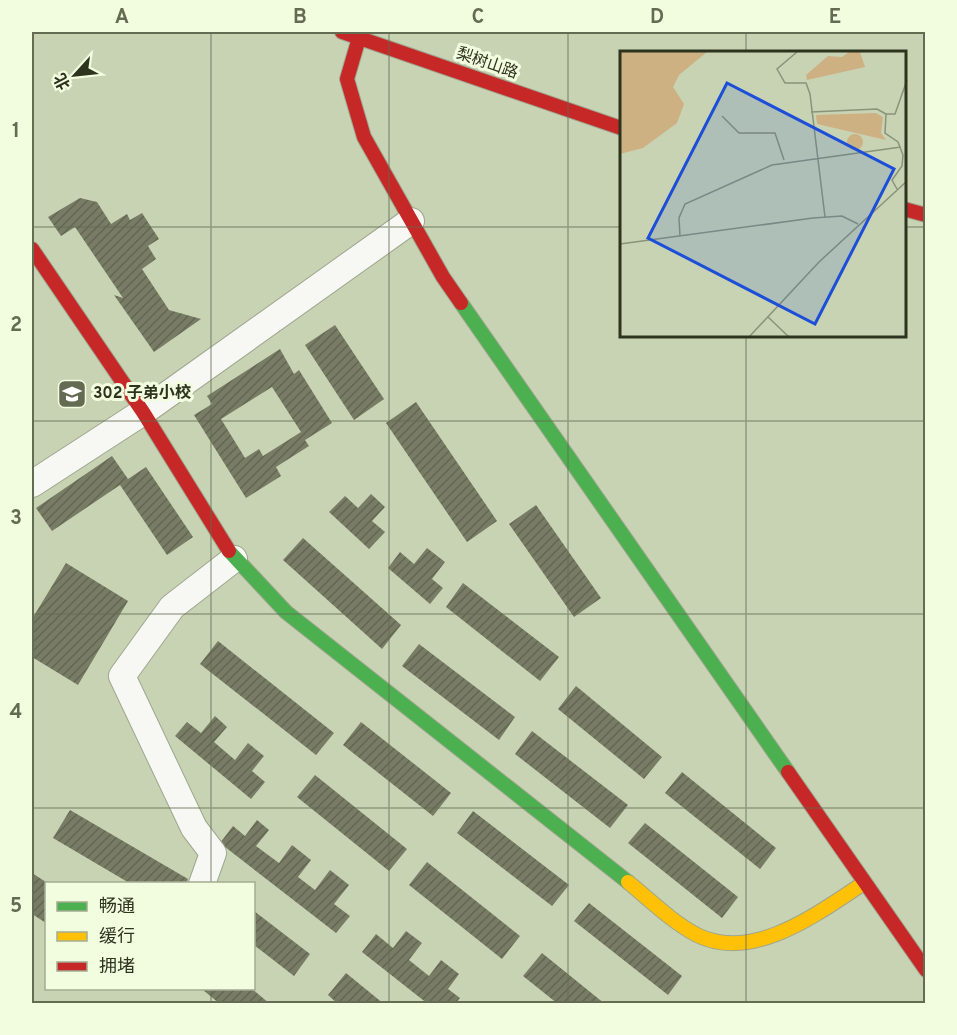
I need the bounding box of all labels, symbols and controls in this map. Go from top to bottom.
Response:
text: A [115,5,129,31]
text: B [293,5,307,31]
text: C [472,5,484,31]
text: D [650,5,664,31]
text: E [829,5,841,31]
street label: 梨树山路 [453,44,521,84]
north arrow [45,45,105,105]
inset map [620,51,906,338]
text: 北 [51,69,76,93]
text: 1 [12,119,20,145]
text: 2 [10,313,22,339]
school or university icon: 302 子弟小校 [56,378,88,410]
place label: 302 子弟小校 [93,383,192,404]
text: 3 [10,506,22,532]
text: 4 [10,700,22,726]
legend [45,882,255,990]
text: 5 [10,894,22,920]
text: 畅通 [99,896,135,919]
text: 缓行 [99,926,135,949]
text: 拥堵 [99,956,135,979]

